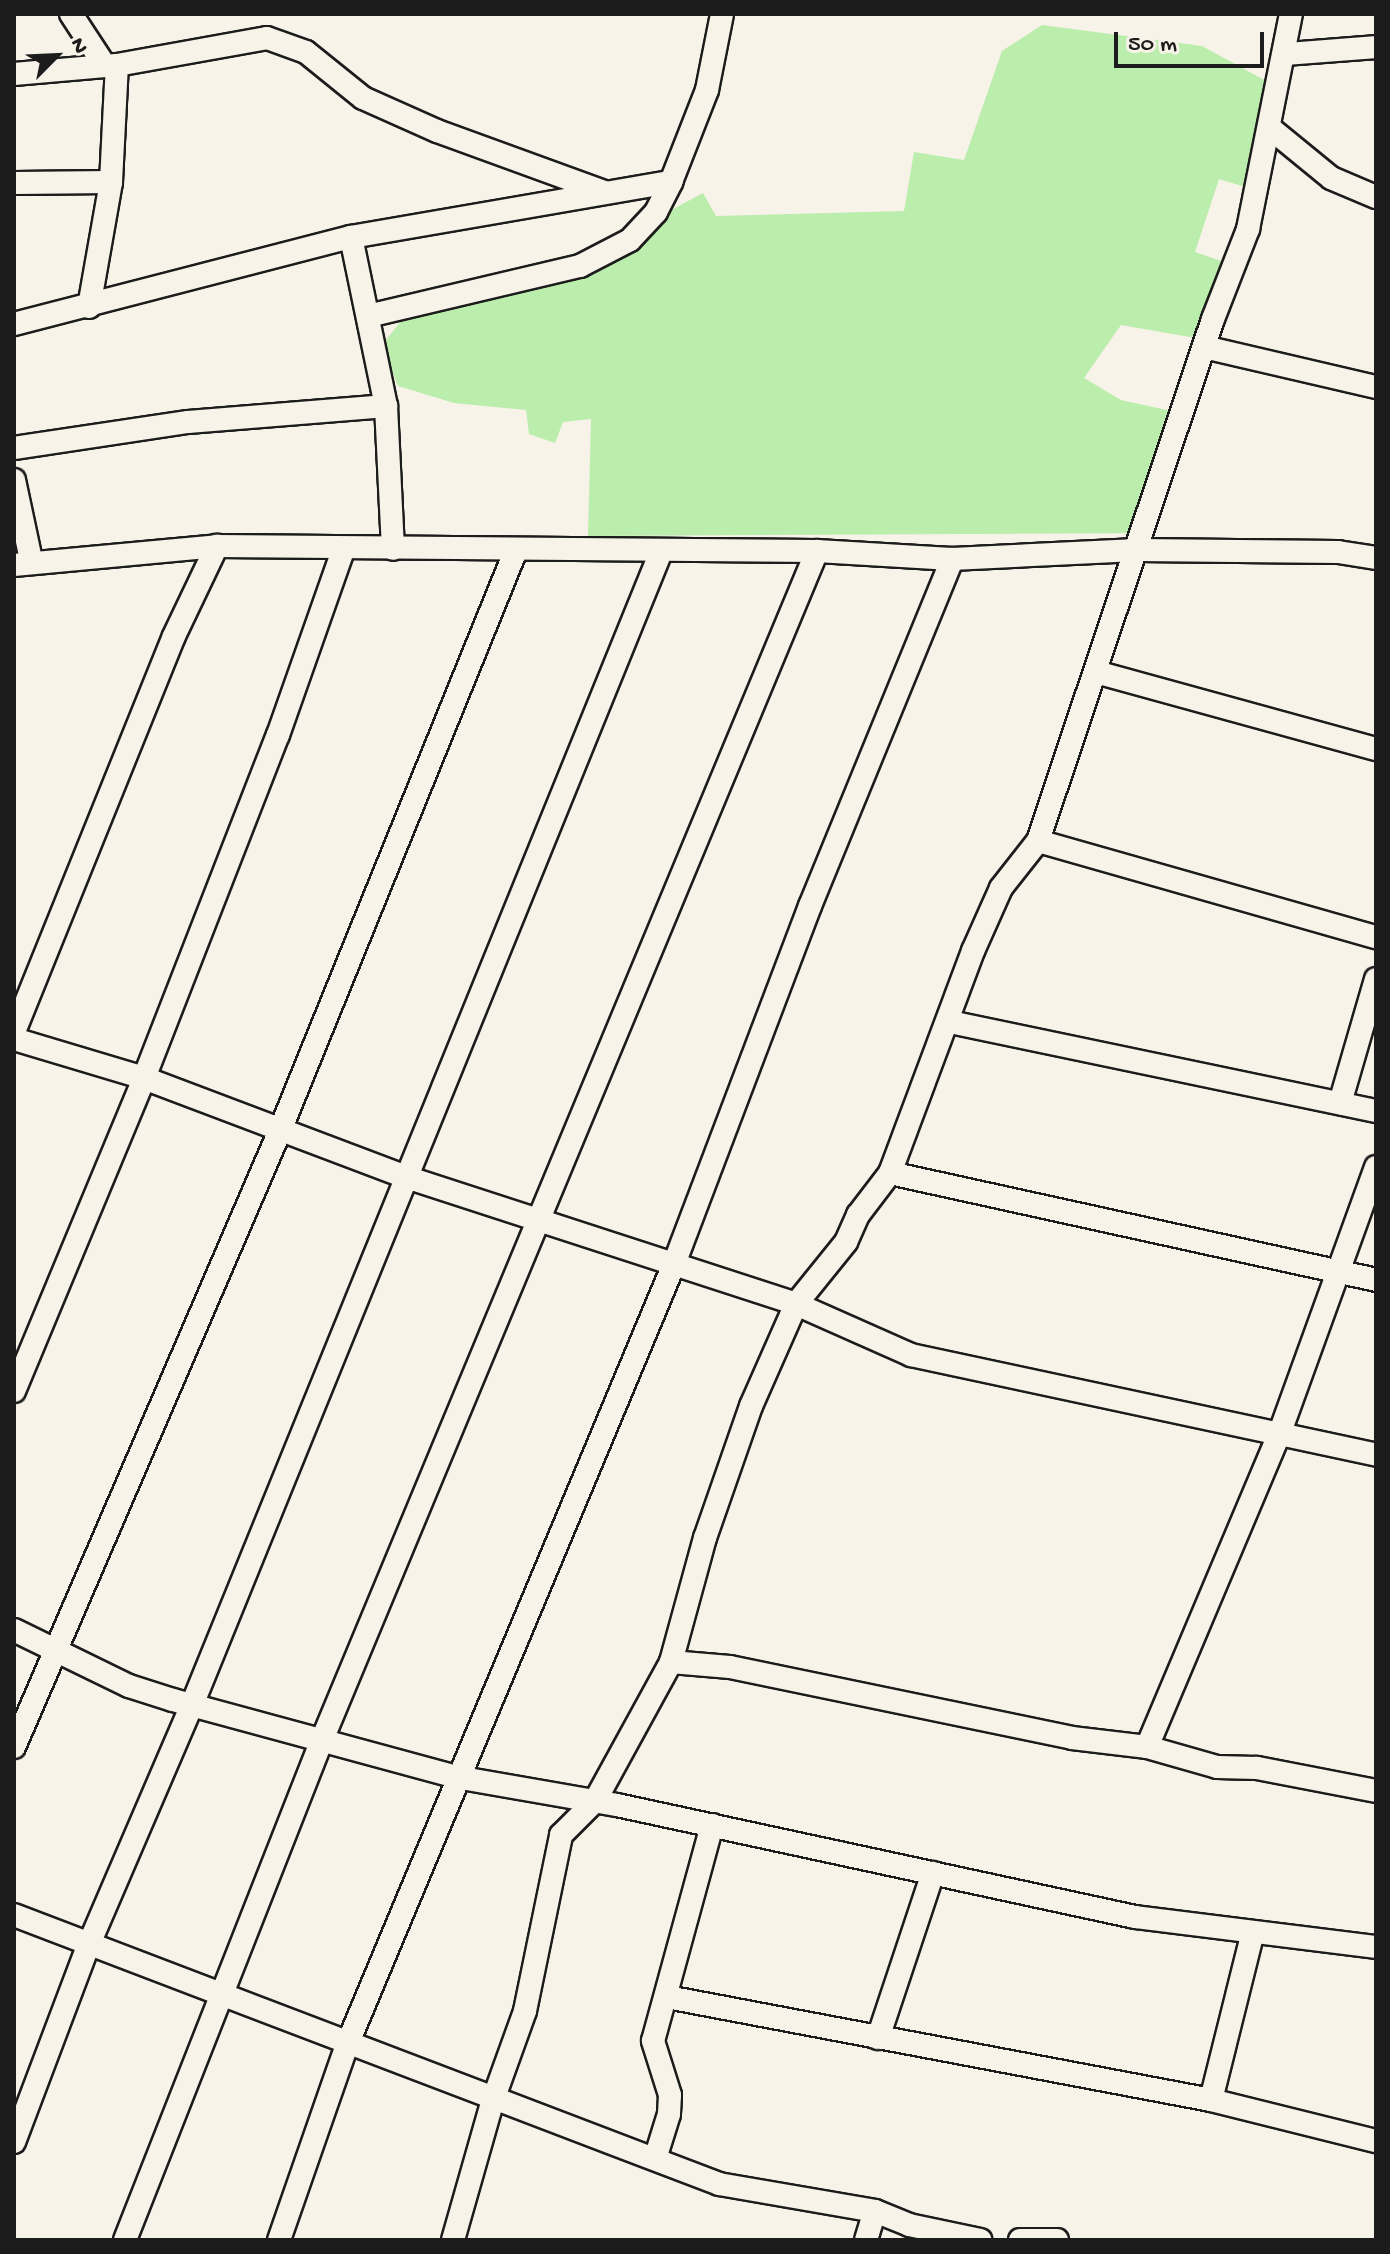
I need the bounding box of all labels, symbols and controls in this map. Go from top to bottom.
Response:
north arrow [16,16,96,96]
scale bar [1118,16,1268,66]
text: 50 m [1128,31,1177,60]
text: N [63,34,93,58]

